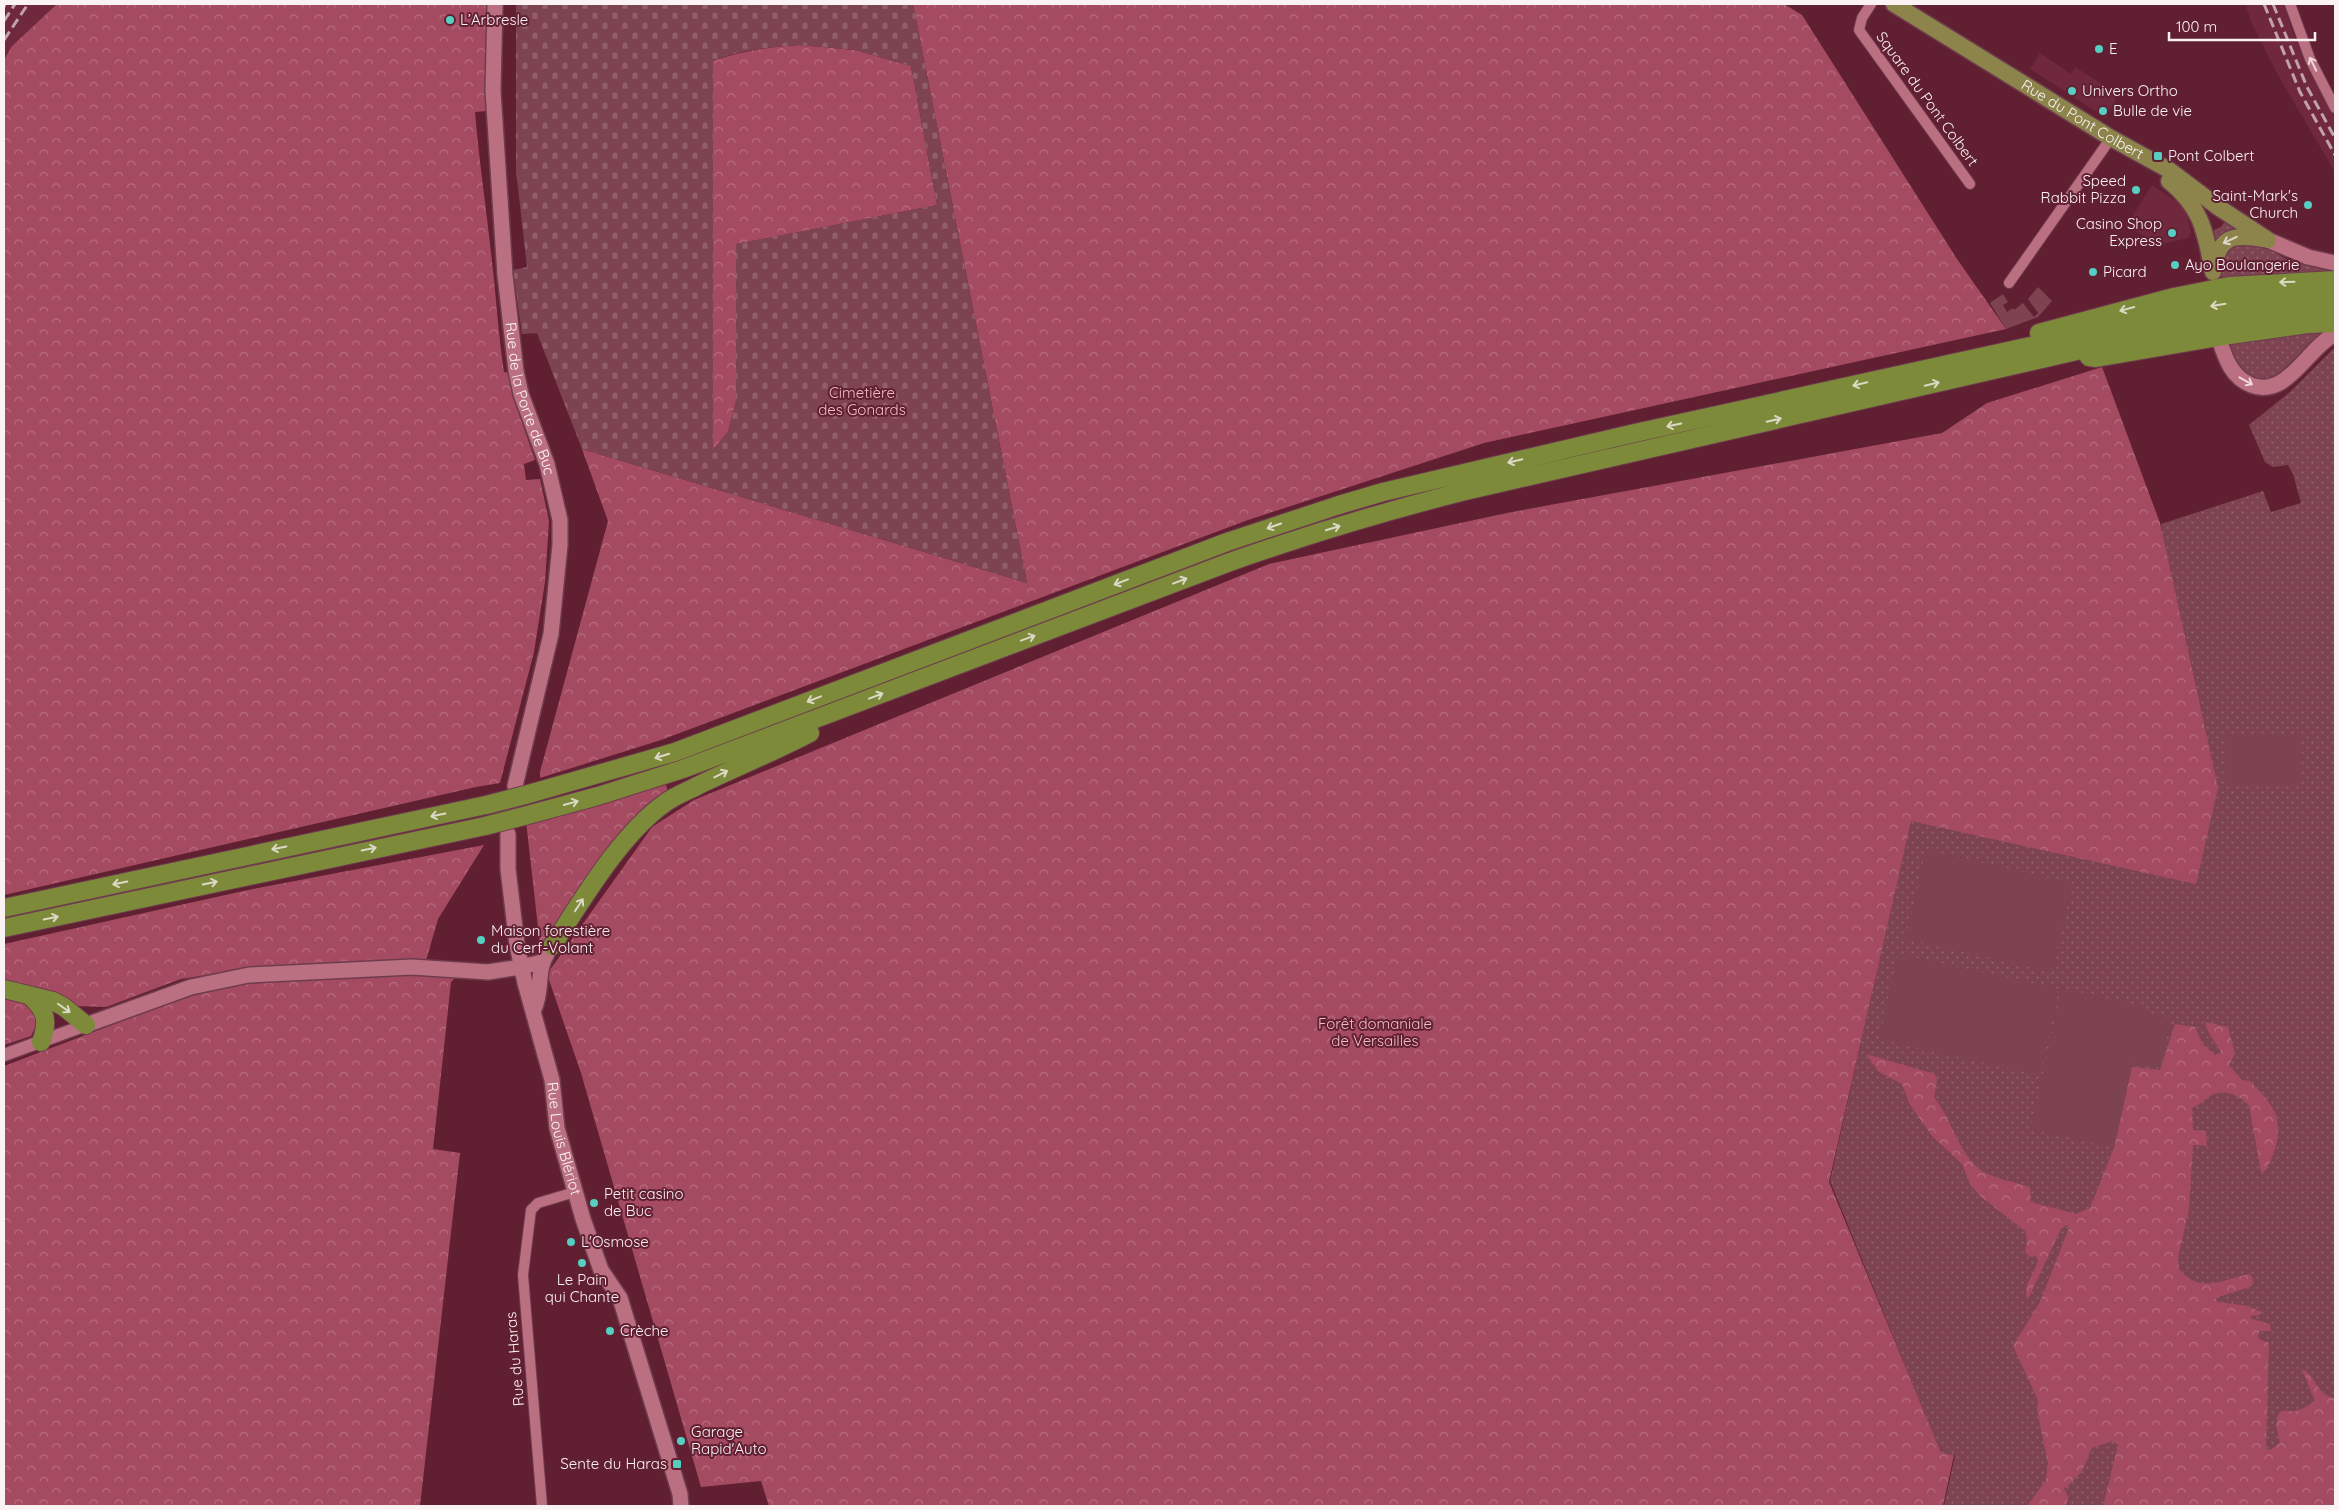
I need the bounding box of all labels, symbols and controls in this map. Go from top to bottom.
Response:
place label: L’Arbresle [460,10,528,29]
scale bar [2169,10,2315,42]
marker: L’Arbresle [444,14,456,26]
text: 100 m [2176,17,2217,36]
street label: Square du Pont Colbert [1872,28,1983,170]
place label: E [2109,39,2118,58]
marker: E [2093,43,2105,55]
one-way arrow [2308,57,2318,72]
street label: Rue du Pont Colbert [2018,75,2147,163]
place label: Univers Ortho [2082,81,2178,100]
marker: Univers Ortho [2066,85,2078,97]
place label: Bulle de vie [2113,101,2192,120]
marker: Bulle de vie [2097,105,2109,117]
place label: Pont Colbert [2168,146,2254,165]
marker: Pont Colbert [2152,150,2164,162]
place label: Speed Rabbit Pizza [2041,171,2126,207]
marker: Speed Rabbit Pizza [2130,184,2142,196]
place label: Saint-Mark's Church [2212,186,2298,222]
marker: Saint-Mark's Church [2302,199,2314,211]
place label: Casino Shop Express [2076,214,2162,250]
marker: Casino Shop Express [2166,227,2178,239]
one-way arrow [2223,236,2238,246]
place label: Ayo Boulangerie [2185,255,2299,274]
marker: Ayo Boulangerie [2169,259,2181,271]
place label: Picard [2103,262,2147,281]
marker: Picard [2087,266,2099,278]
one-way arrow [2279,277,2295,286]
one-way arrow [2210,301,2226,311]
one-way arrow [2119,305,2135,315]
street label: Rue de la Porte de Buc [501,321,559,477]
one-way arrow [2238,377,2253,387]
one-way arrow [1853,379,1869,389]
one-way arrow [1924,379,1940,388]
park label: Cimetière des Gonards [818,383,906,419]
one-way arrow [1765,415,1781,424]
one-way arrow [1666,420,1682,430]
one-way arrow [1508,457,1524,466]
one-way arrow [1267,522,1282,531]
one-way arrow [1325,522,1341,532]
one-way arrow [1172,576,1187,585]
one-way arrow [1114,578,1130,587]
one-way arrow [1020,633,1035,642]
one-way arrow [868,691,883,700]
one-way arrow [807,695,822,704]
one-way arrow [654,752,670,761]
one-way arrow [713,769,728,778]
one-way arrow [563,798,579,808]
one-way arrow [430,811,446,820]
one-way arrow [271,844,287,853]
one-way arrow [361,844,377,853]
one-way arrow [202,878,218,888]
one-way arrow [113,879,129,888]
one-way arrow [574,898,584,912]
one-way arrow [43,913,59,922]
place label: Maison forestière du Cerf-Volant [491,921,610,957]
marker: Maison forestière du Cerf-Volant [475,934,487,946]
one-way arrow [56,1003,70,1013]
park label: Forêt domaniale de Versailles [1318,1014,1432,1050]
street label: Rue Louis Blériot [543,1081,586,1197]
place label: Petit casino de Buc [604,1184,684,1220]
marker: Petit casino de Buc [588,1197,600,1209]
place label: L'Osmose [581,1232,649,1251]
marker: L'Osmose [565,1236,577,1248]
marker: Le Pain qui Chante [576,1257,588,1269]
place label: Le Pain qui Chante [545,1270,619,1306]
street label: Rue du Haras [501,1311,528,1407]
place label: Crèche [620,1321,668,1340]
marker: Crèche [604,1325,616,1337]
place label: Garage Rapid'Auto [691,1422,767,1458]
marker: Garage Rapid'Auto [675,1435,687,1447]
place label: Sente du Haras [560,1454,667,1473]
marker: Sente du Haras [671,1458,683,1470]

